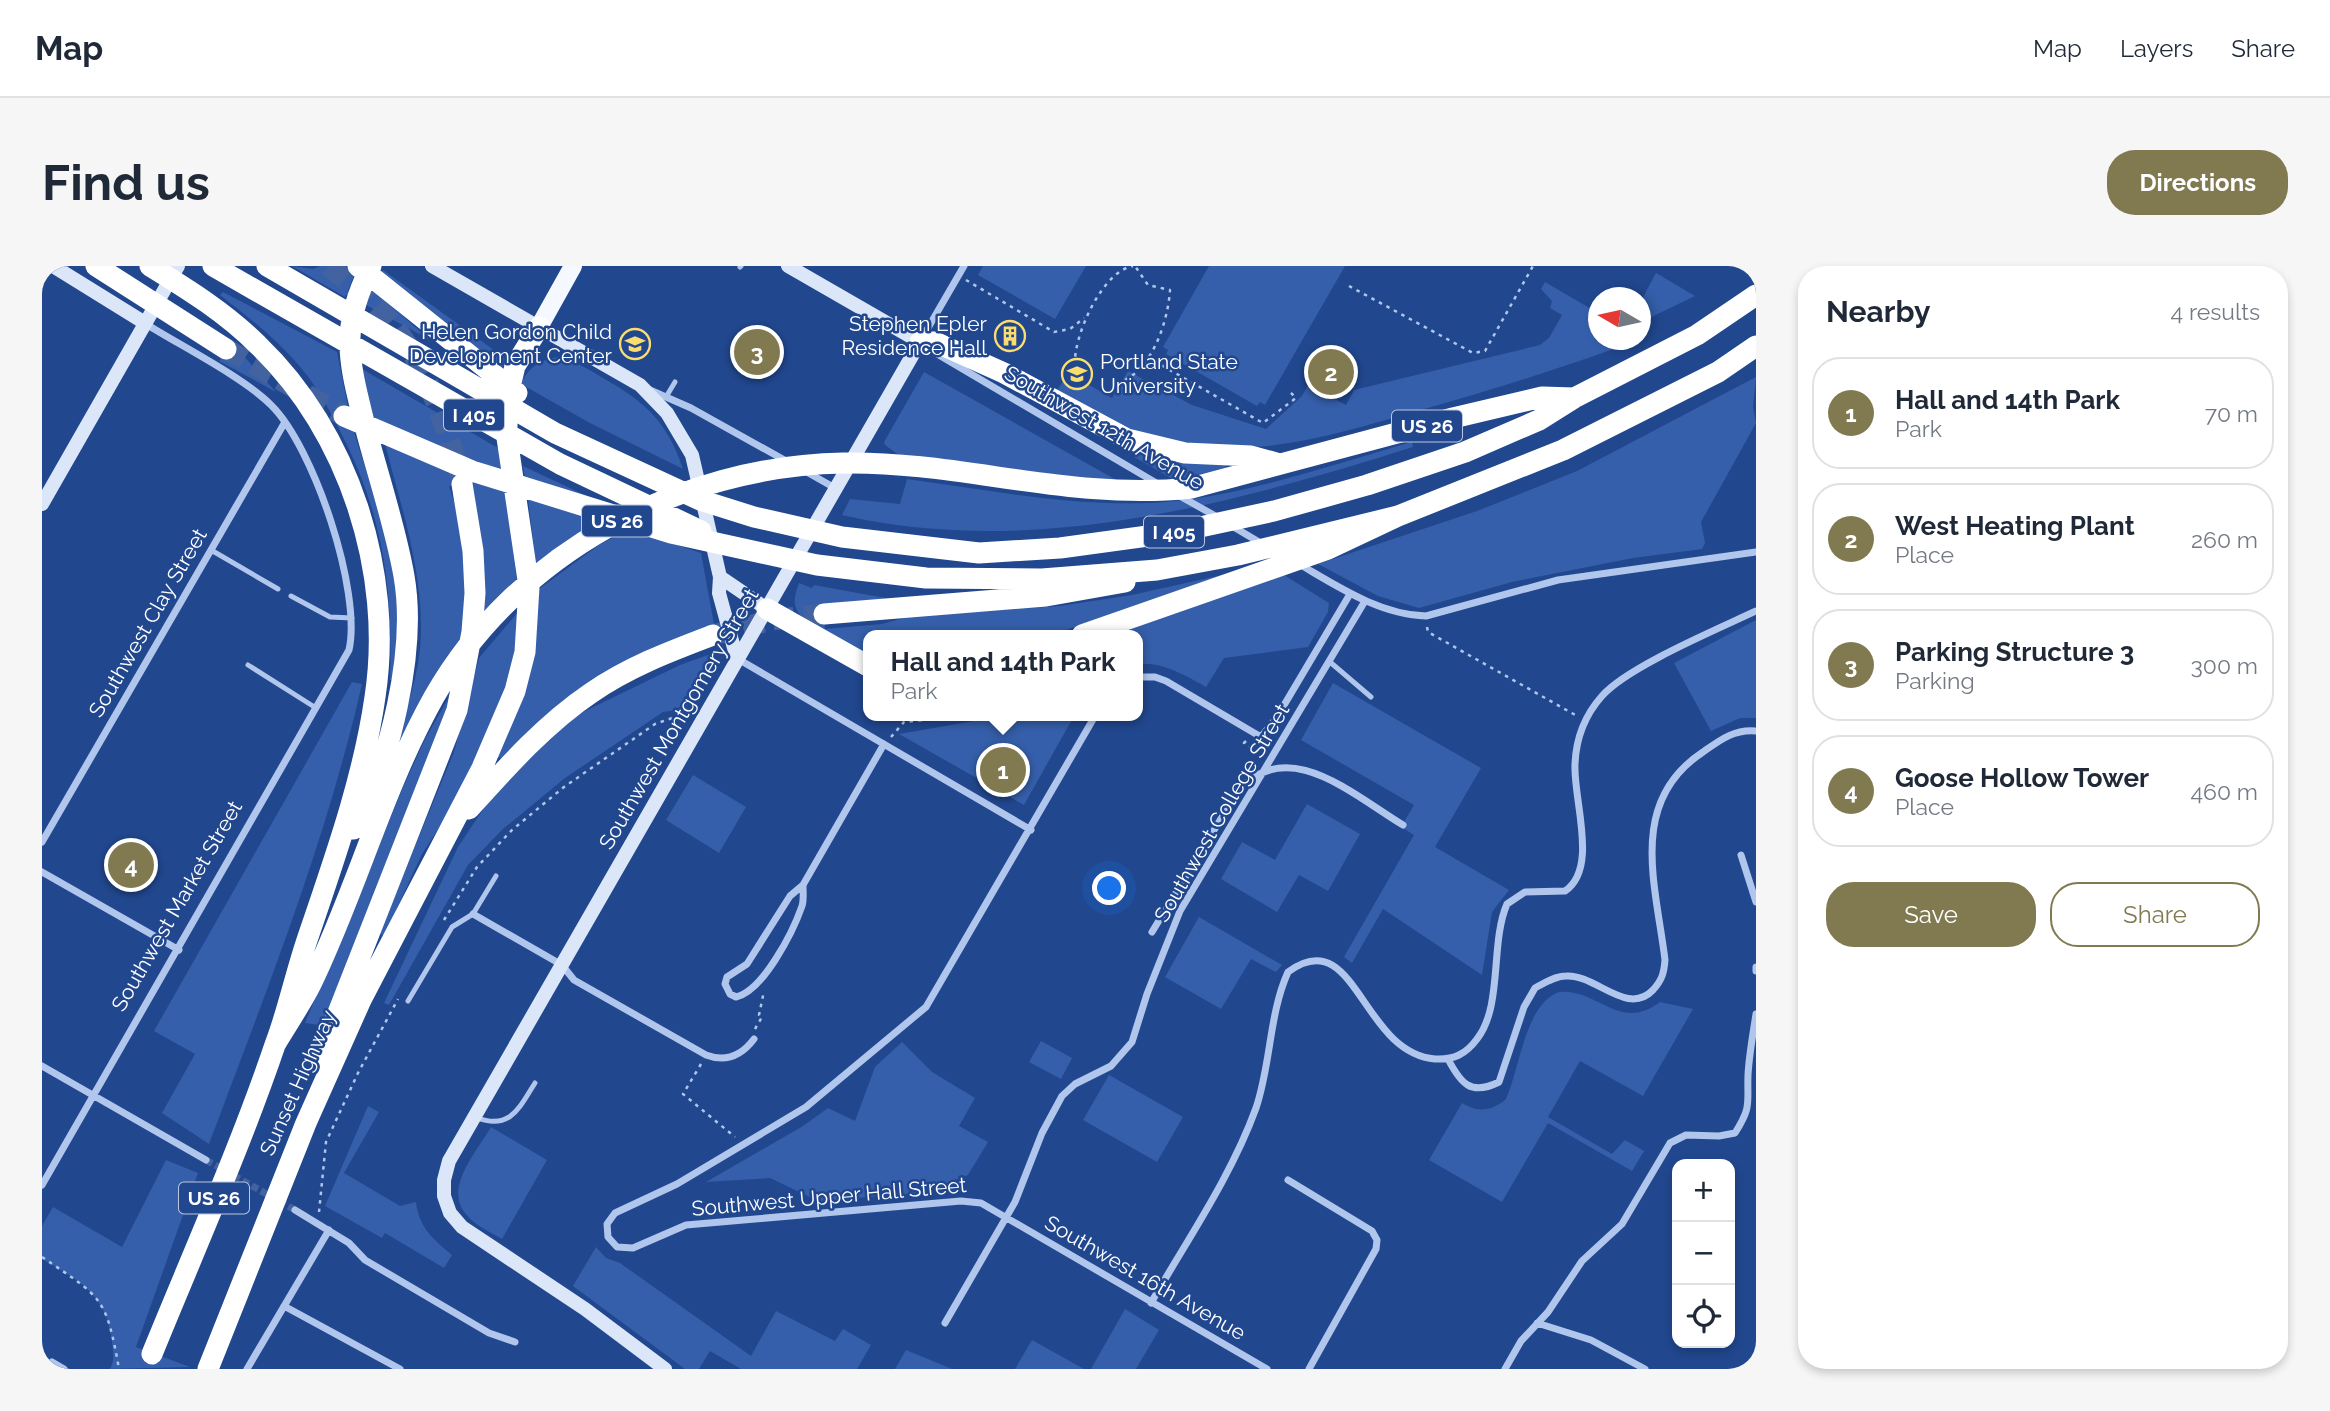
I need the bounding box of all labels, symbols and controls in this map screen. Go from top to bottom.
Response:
text: Map [35,29,103,68]
text: Map [2033,34,2082,63]
text: Layers [2120,34,2193,63]
text: Share [2231,34,2295,63]
button: Directions [2107,150,2288,215]
text: Find us [42,154,210,211]
north arrow [1588,287,1651,350]
text: Nearby [1826,294,1930,329]
text: 4 results [2171,298,2260,325]
place label: Stephen Epler Residence Hall [842,311,988,360]
place label: Helen Gordon Child Development Center [409,319,613,368]
building icon: Stephen Epler Residence Hall [993,319,1027,353]
pin: 3 [734,326,780,378]
school or university icon: Helen Gordon Child Development Center [618,327,652,361]
pin: 2 [1308,346,1354,398]
place label: Portland State University [1100,349,1238,398]
school or university icon: Portland State University [1060,357,1094,391]
street label: Southwest 12th Avenue [1000,360,1208,495]
text: Hall and 14th Park [1895,385,2120,415]
road number: I 405 [444,400,504,430]
text: 1 [1845,400,1857,427]
text: 70 m [2205,400,2258,427]
road number: US 26 [1392,410,1462,442]
text: Park [1895,415,1942,442]
road number: US 26 [582,506,652,536]
text: West Heating Plant [1895,511,2135,541]
road number: I 405 [1144,516,1204,548]
street label: Southwest Clay Street [83,524,212,722]
text: 2 [1845,526,1857,553]
text: 260 m [2191,526,2258,553]
text: Place [1895,541,1954,568]
street label: Southwest Montgomery Street [594,584,764,854]
popup [863,630,1143,721]
text: Parking Structure 3 [1895,637,2134,667]
text: Hall and 14th Park [891,647,1115,677]
text: 3 [1845,652,1857,679]
text: 300 m [2191,652,2258,679]
text: Parking [1895,667,1975,694]
text: Park [891,677,938,704]
street label: Southwest College Street [1149,699,1294,926]
pin: 1 [980,744,1026,796]
text: Goose Hollow Tower [1895,763,2149,793]
text: 4 [1844,778,1858,805]
text: 460 m [2190,778,2258,805]
text: Place [1895,793,1954,820]
street label: Southwest Market Street [106,796,247,1015]
pin: 4 [108,839,154,891]
your location [1092,871,1126,905]
button: Save [1826,882,2036,947]
button: Share [2050,882,2260,947]
street label: Sunset Highway [254,1006,341,1159]
map controls [1672,1159,1735,1348]
button: + [1672,1159,1735,1222]
street label: Southwest Upper Hall Street [691,1172,967,1221]
road number: US 26 [179,1182,249,1214]
street label: Southwest 16th Avenue [1040,1210,1250,1345]
button: − [1672,1222,1735,1285]
button: locate [1672,1285,1735,1348]

